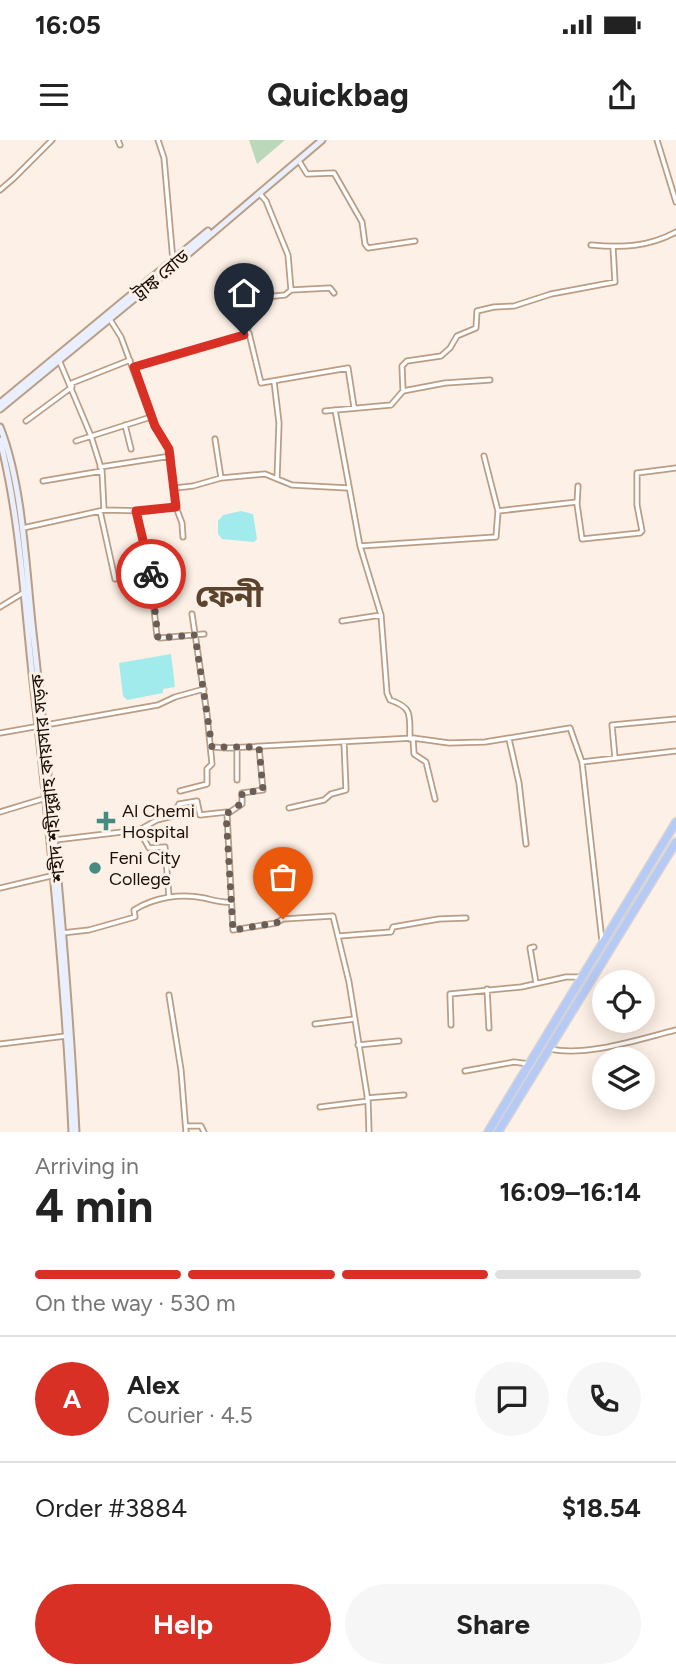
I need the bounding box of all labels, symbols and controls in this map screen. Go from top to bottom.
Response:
text: 16:05 [35,9,101,41]
icon: menu [35,76,73,114]
text: Quickbag [267,76,409,114]
icon: share [603,76,641,114]
street label: ট্রাঙ্ক রোড [128,245,194,305]
pin [214,263,274,335]
icon: home [225,274,263,312]
courier [116,539,186,609]
icon: bike [132,555,170,593]
district label: ফেনী [195,577,264,615]
street label: শহীদ শহীদুল্লাহ কায়সার সড়ক [26,673,70,884]
place label: Al Chemi Hospital [122,800,195,843]
marker: Al Chemi Hospital [96,811,116,831]
place label: Feni City College [109,847,181,890]
pin [253,847,313,919]
icon: bag [264,858,302,896]
marker: Feni City College [87,860,103,876]
map controls [592,970,655,1110]
button: locate [592,970,655,1033]
button: layers [592,1047,655,1110]
text: Arriving in [35,1152,139,1180]
text: 16:09–16:14 [500,1176,641,1208]
text: 4 min [35,1178,153,1234]
text: On the way · 530 m [35,1289,236,1317]
button: chat [475,1362,549,1436]
button: phone [567,1362,641,1436]
text: Alex [127,1369,180,1401]
text: A [63,1383,81,1415]
text: Courier · 4.5 [127,1401,253,1429]
text: Order #3884 [35,1492,187,1524]
text: $18.54 [562,1492,641,1524]
button: Help [35,1584,331,1664]
button: Share [345,1584,641,1664]

